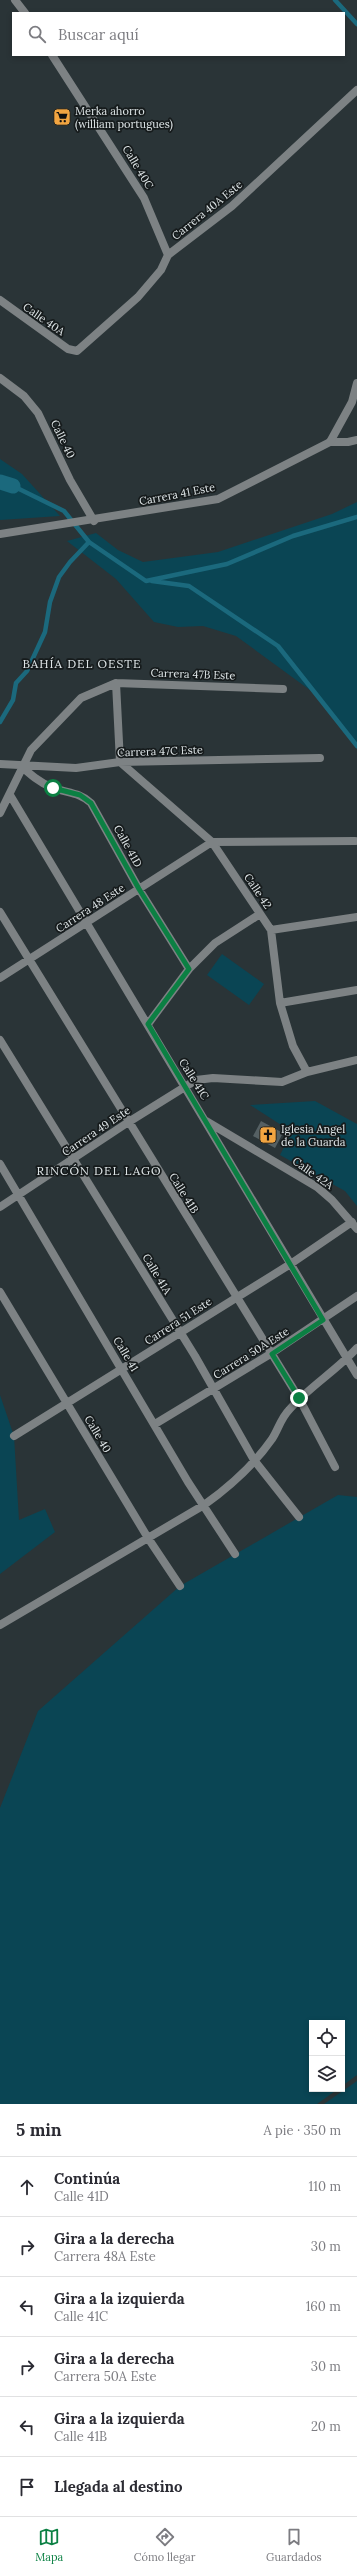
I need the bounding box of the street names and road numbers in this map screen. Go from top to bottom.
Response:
street label: Calle 40C [119,143,157,192]
street label: Carrera 40A Este [169,177,245,243]
street label: Calle 40A [20,300,69,339]
street label: Calle 40 [48,418,78,461]
street label: Carrera 41 Este [138,480,216,508]
street label: Carrera 47B Este [150,666,236,682]
street label: Carrera 47C Este [117,743,203,759]
street label: Calle 41D [111,822,145,870]
street label: Calle 42 [241,870,275,912]
street label: Carrera 48 Este [53,881,127,935]
street label: Calle 41C [176,1056,212,1102]
street label: Carrera 49 Este [59,1103,133,1159]
street label: Calle 42A [290,1154,337,1193]
street label: Calle 41B [166,1170,202,1216]
street label: Calle 41A [139,1251,175,1298]
street label: Carrera 51 Este [142,1294,214,1348]
street label: Carrera 50A Este [210,1324,292,1382]
street label: Calle 41 [110,1334,142,1374]
street label: Calle 40 [81,1413,115,1455]

